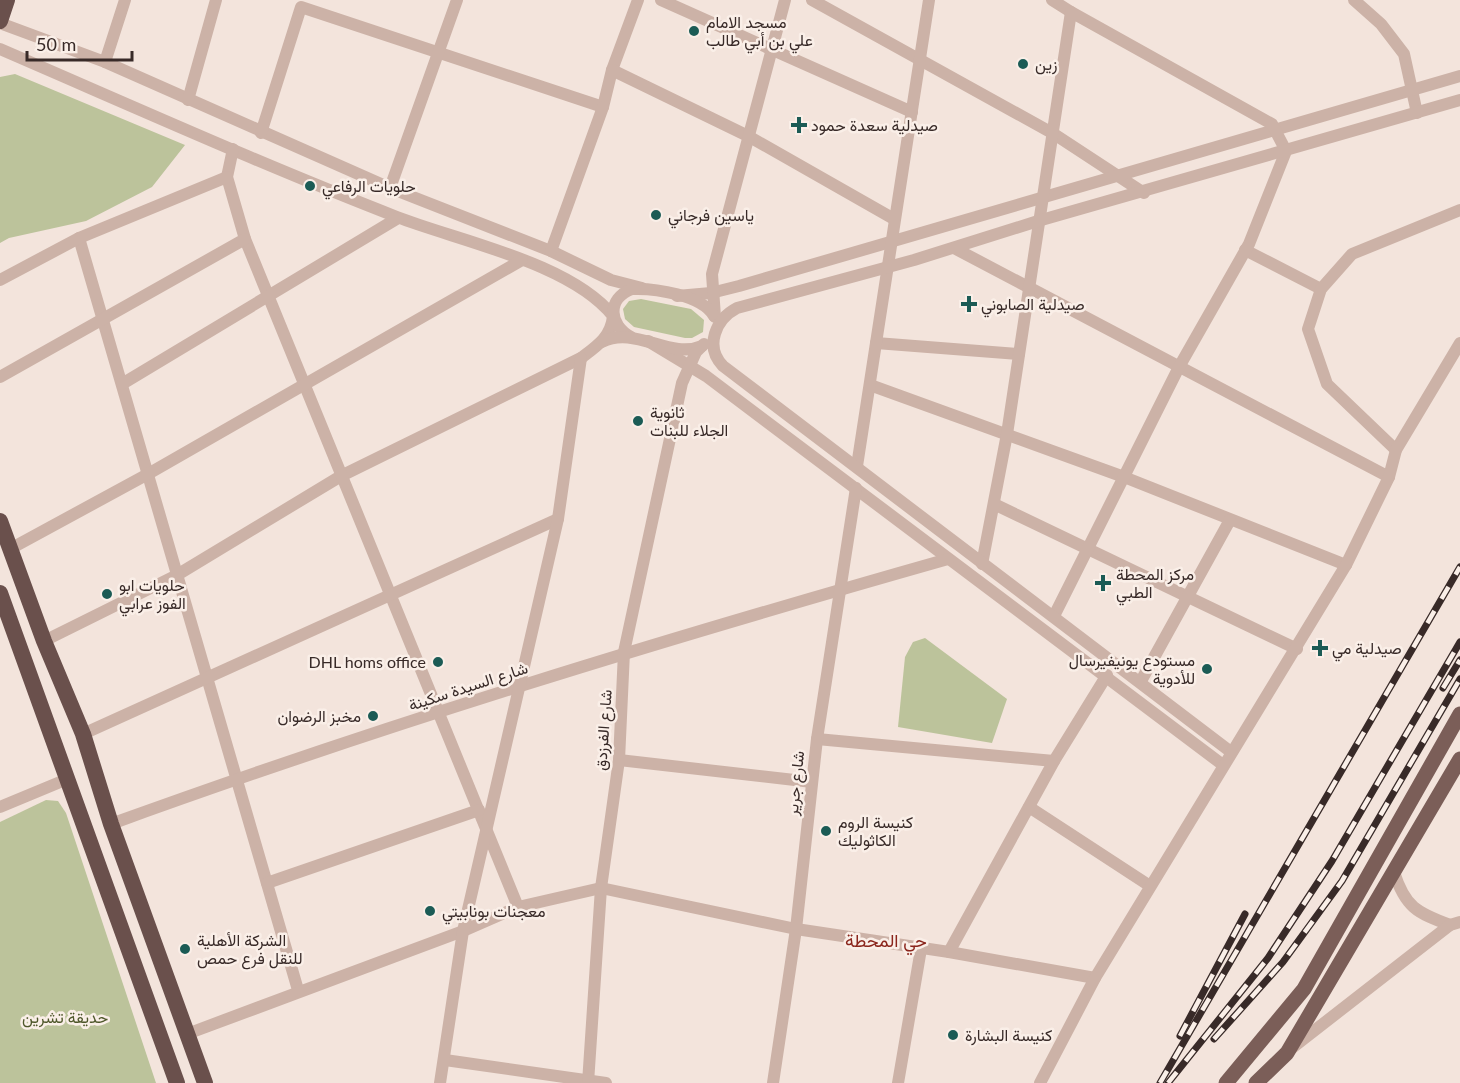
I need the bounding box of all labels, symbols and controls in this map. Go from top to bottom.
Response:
place label: مسجد الامام علي بن أبي طالب [706,12,813,54]
scale bar [27,24,132,62]
marker: مسجد الامام علي بن أبي طالب [687,24,701,38]
text: 50 m [36,33,76,55]
place label: زين [1035,54,1058,75]
marker: زين [1016,57,1030,71]
place label: صيدلية سعدة حمود [811,115,938,136]
marker: صيدلية سعدة حمود [792,118,806,132]
place label: حلويات الرفاعي [322,176,416,200]
marker: حلويات الرفاعي [303,179,317,193]
place label: ياسين فرجاني [668,205,754,229]
marker: ياسين فرجاني [649,208,663,222]
place label: صيدلية الصابوني [981,294,1085,318]
marker: صيدلية الصابوني [962,297,976,311]
place label: ثانوية الجلاء للبنات [650,402,728,440]
marker: ثانوية الجلاء للبنات [631,414,645,428]
place label: مركز المحطة الطبي [1116,564,1194,606]
marker: مركز المحطة الطبي [1094,574,1112,592]
place label: حلويات ابو الفوز عرابي [119,575,186,617]
marker: حلويات ابو الفوز عرابي [100,587,114,601]
place label: صيدلية مي [1332,638,1402,662]
marker: صيدلية مي [1313,641,1327,655]
place label: مستودع يونيفيرسال للأدوية [1069,650,1195,689]
place label: DHL homs office [309,652,426,671]
marker: DHL homs office [431,655,445,669]
street label: شارع السيدة سكينة [406,657,531,717]
marker: مستودع يونيفيرسال للأدوية [1200,662,1214,676]
street label: شارع الفرزدق [590,689,618,771]
place label: مخبز الرضوان [277,706,361,727]
marker: مخبز الرضوان [366,709,380,723]
street label: شارع جرير [782,750,810,818]
place label: كنيسة الروم الكاثوليك [838,812,913,851]
marker: كنيسة الروم الكاثوليك [819,824,833,838]
place label: معجنات بونابيتي [442,901,546,925]
marker: معجنات بونابيتي [423,904,437,918]
district label: حي المحطة [845,929,927,956]
place label: الشركة الأهلية للنقل فرع حمص [197,930,303,970]
marker: الشركة الأهلية للنقل فرع حمص [178,942,192,956]
park label: حديقة تشرين [22,1007,108,1028]
place label: كنيسة البشارة [965,1025,1052,1046]
marker: كنيسة البشارة [946,1028,960,1042]

